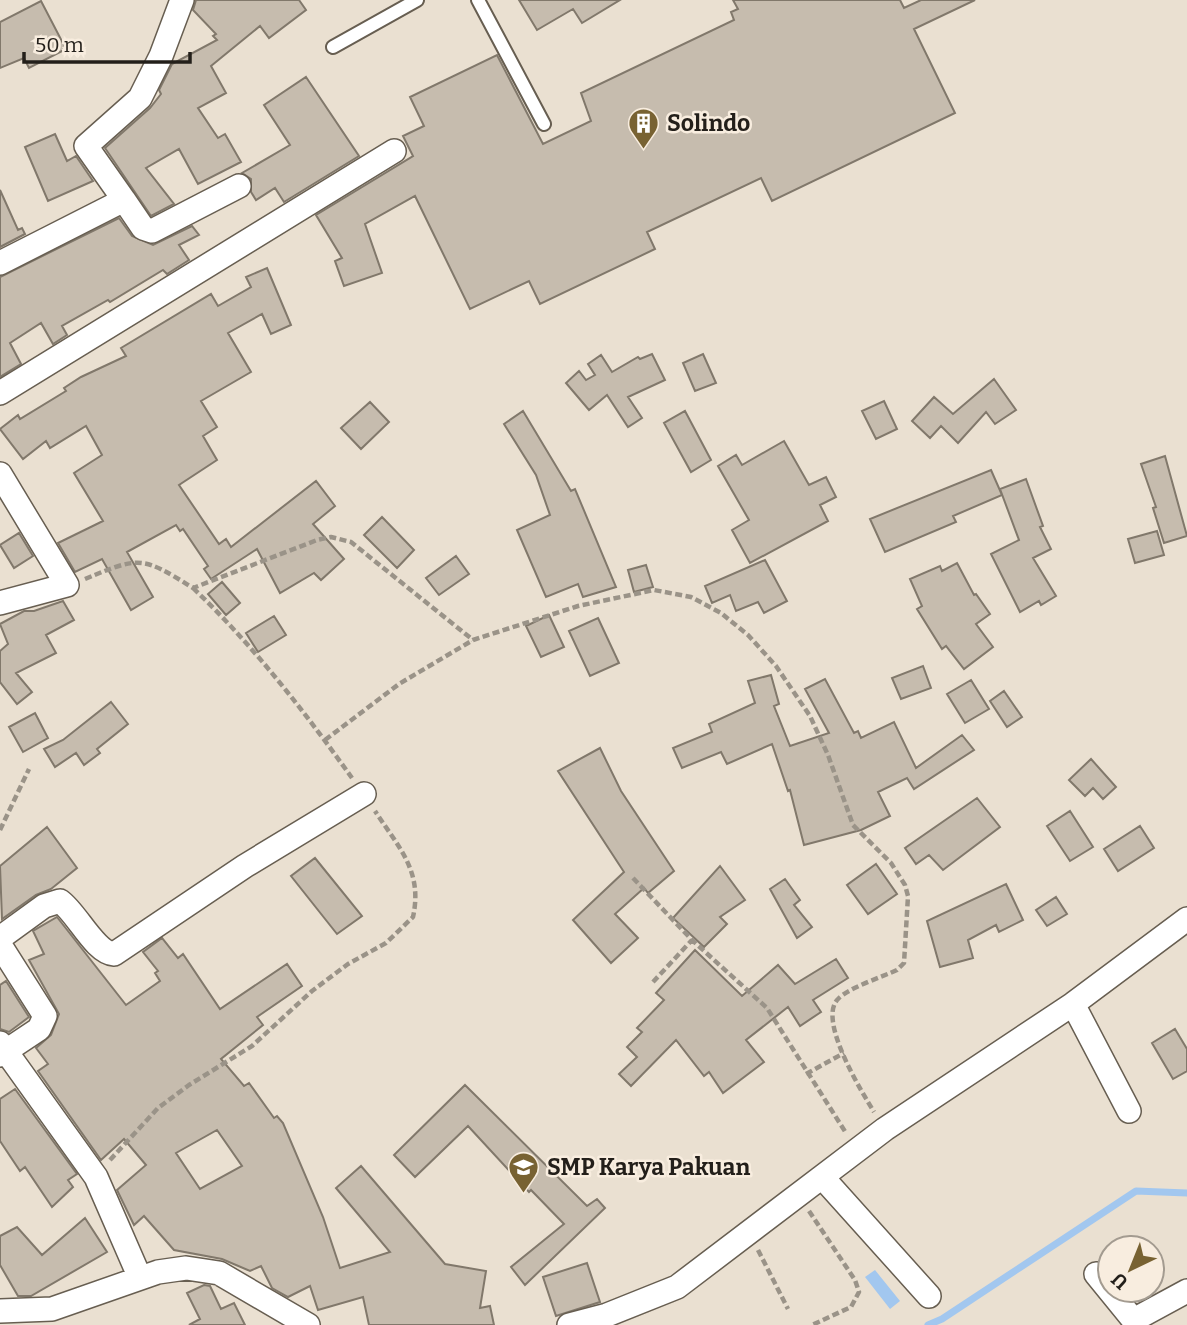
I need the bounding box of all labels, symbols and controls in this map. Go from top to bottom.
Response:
scale bar [24,21,191,65]
text: 50 m [35,32,84,58]
building icon: Solindo [627,106,661,150]
place label: Solindo [667,109,750,137]
school or university icon: SMP Karya Pakuan [507,1150,541,1194]
place label: SMP Karya Pakuan [547,1153,750,1181]
north arrow [1096,1234,1166,1304]
text: U [1107,1268,1133,1294]

